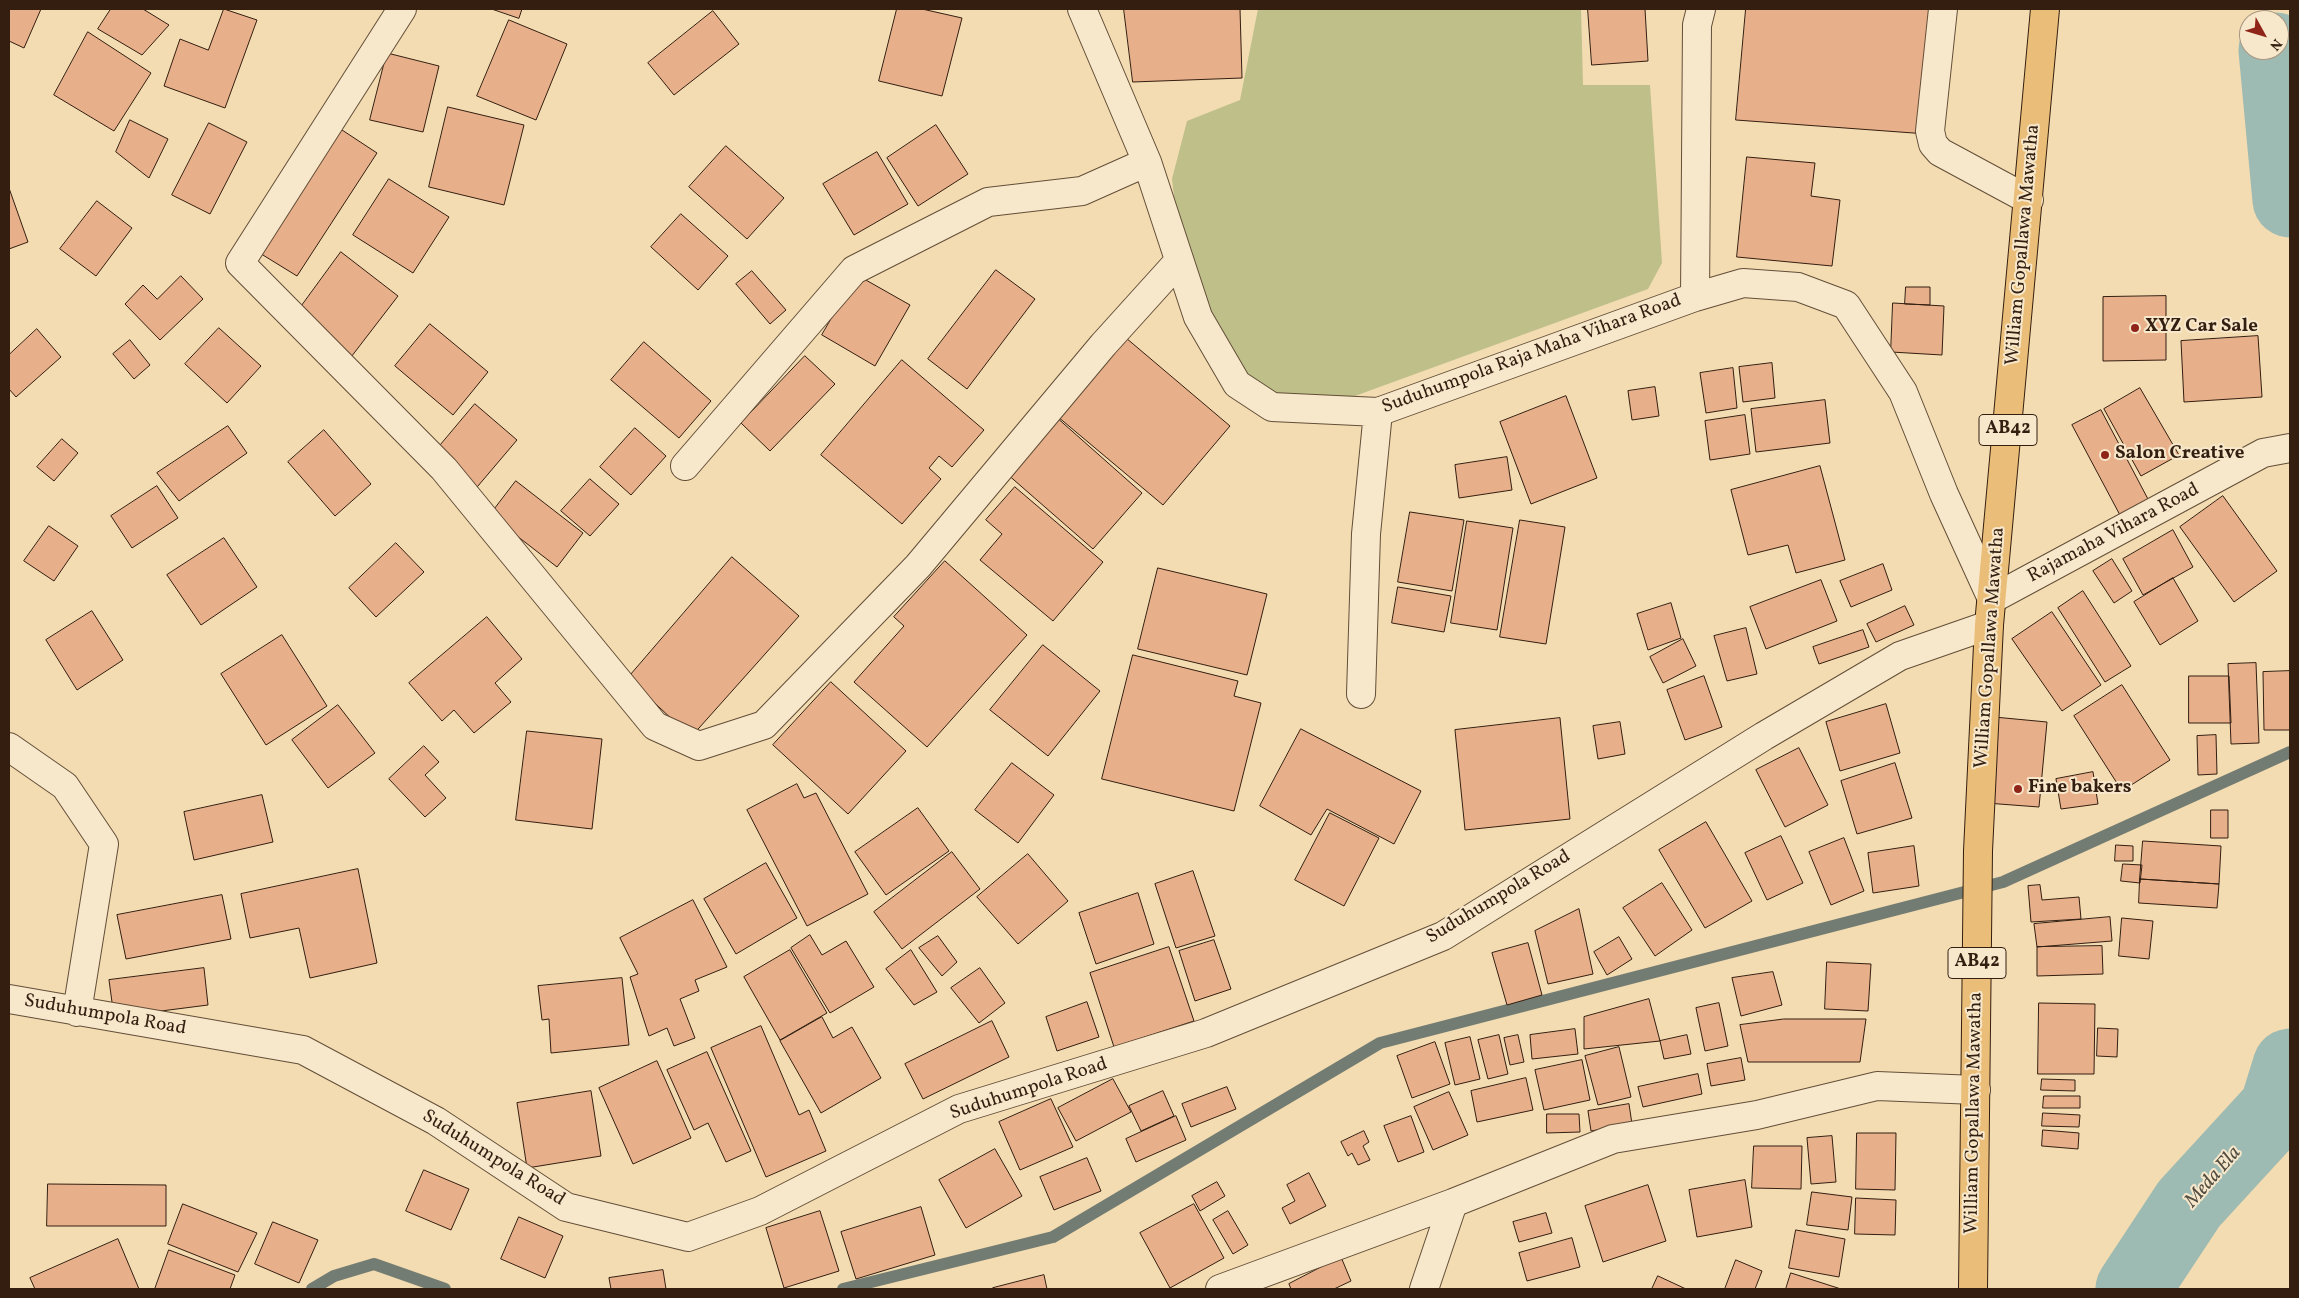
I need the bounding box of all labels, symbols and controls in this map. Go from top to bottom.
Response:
north arrow [2239,10,2289,60]
text: N [2265,34,2286,54]
street label: William Gopallawa Mawatha [2002,124,2046,366]
street label: Suduhumpola Raja Maha Vihara Road [1379,290,1685,420]
place label: XYZ Car Sale [2145,317,2258,339]
marker: XYZ Car Sale [2129,322,2141,334]
road number: AB42 [1979,414,2037,446]
place label: Salon Creative [2115,444,2244,466]
marker: Salon Creative [2099,449,2111,461]
street label: Rajamaha Vihara Road [2024,479,2204,589]
street label: William Gopallawa Mawatha [1971,527,2011,769]
place label: Fine bakers [2028,778,2131,800]
marker: Fine bakers [2012,783,2024,795]
street label: Suduhumpola Road [1423,846,1575,950]
road number: AB42 [1948,948,2006,978]
street label: Suduhumpola Road [22,991,188,1041]
street label: William Gopallawa Mawatha [1961,992,1989,1234]
street label: Suduhumpola Road [947,1054,1111,1126]
street label: Suduhumpola Road [417,1106,569,1212]
water label: Meda Ela [2181,1142,2247,1214]

